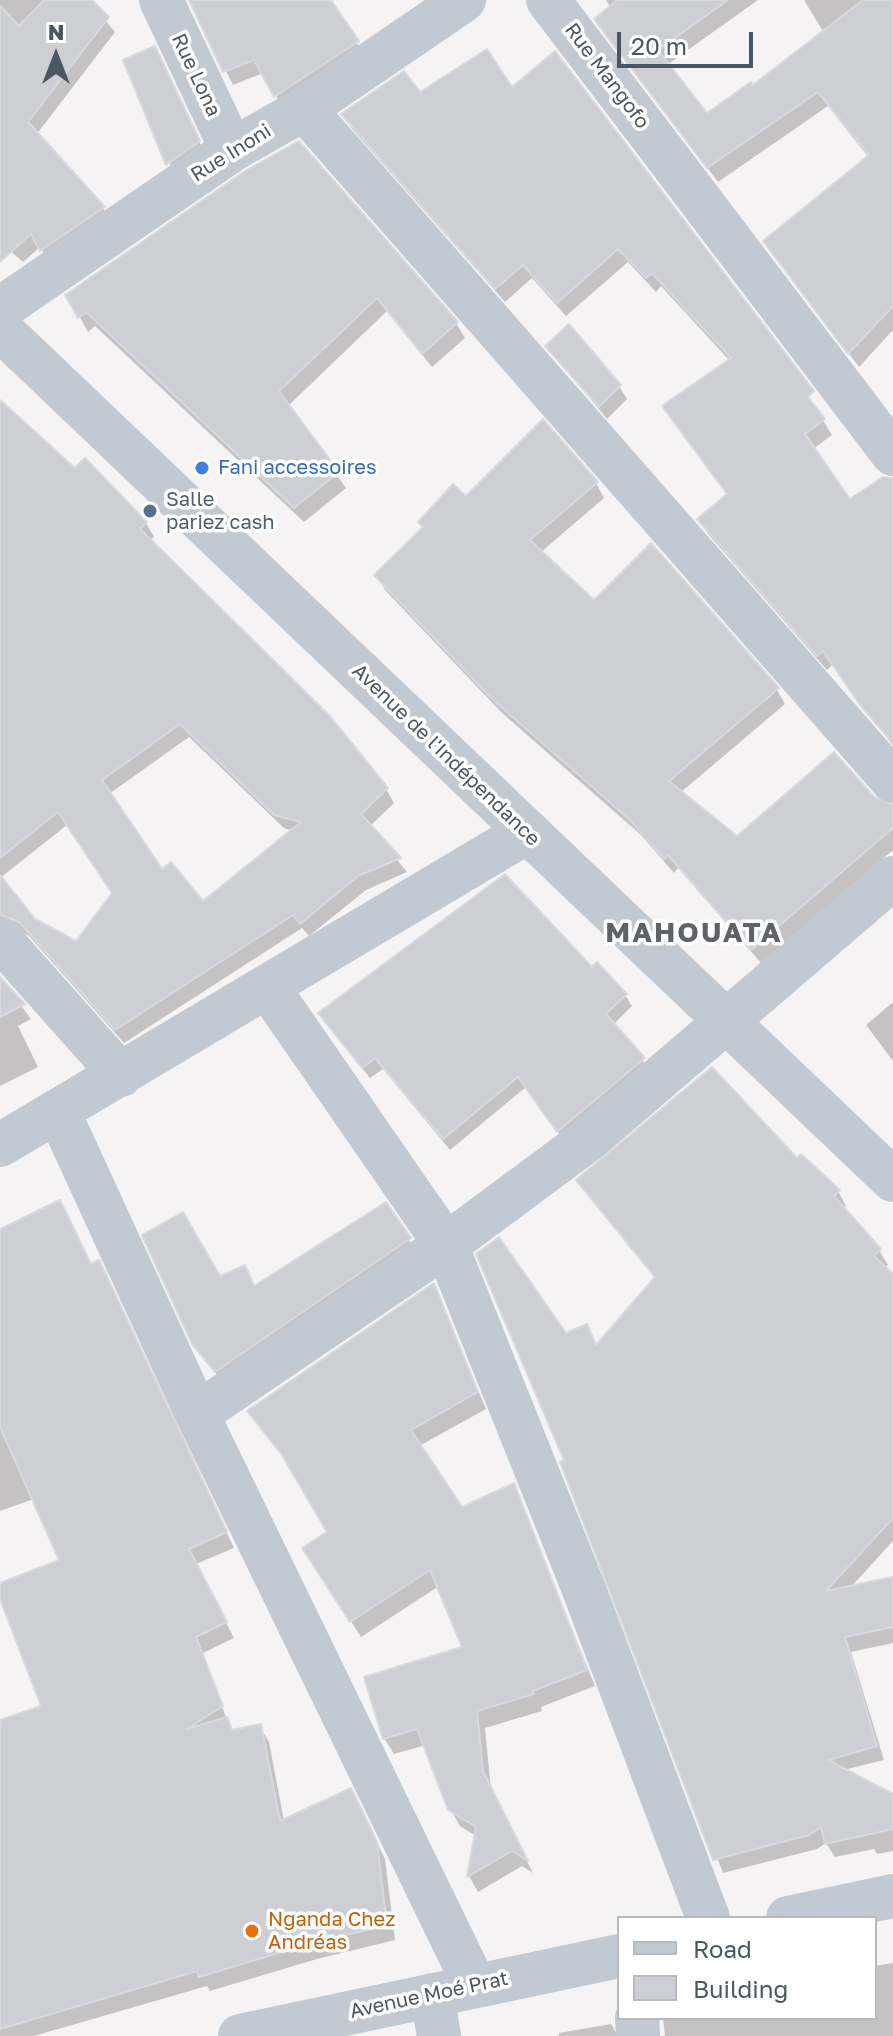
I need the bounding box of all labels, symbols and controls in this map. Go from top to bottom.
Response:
north arrow [16,16,96,96]
scale bar [621,16,757,66]
text: N [48,18,64,45]
street label: Rue Mangofo [560,19,654,133]
street label: Rue Lona [166,30,226,120]
text: 20 m [631,31,687,60]
street label: Rue Inoni [186,119,276,187]
place label: Fani accessoires [218,456,377,480]
marker: Fani accessoires [193,459,211,477]
place label: Salle pariez cash [166,488,275,535]
marker: Salle pariez cash [141,502,159,520]
street label: Avenue de l'Indépendance [347,659,545,851]
district label: MAHOUATA [605,916,783,950]
place label: Nganda Chez Andréas [268,1908,395,1955]
legend [617,1916,877,2020]
marker: Nganda Chez Andréas [243,1922,261,1940]
text: Road [693,1934,752,1963]
street label: Avenue Moé Prat [348,1967,510,2023]
text: Building [693,1974,788,2003]

